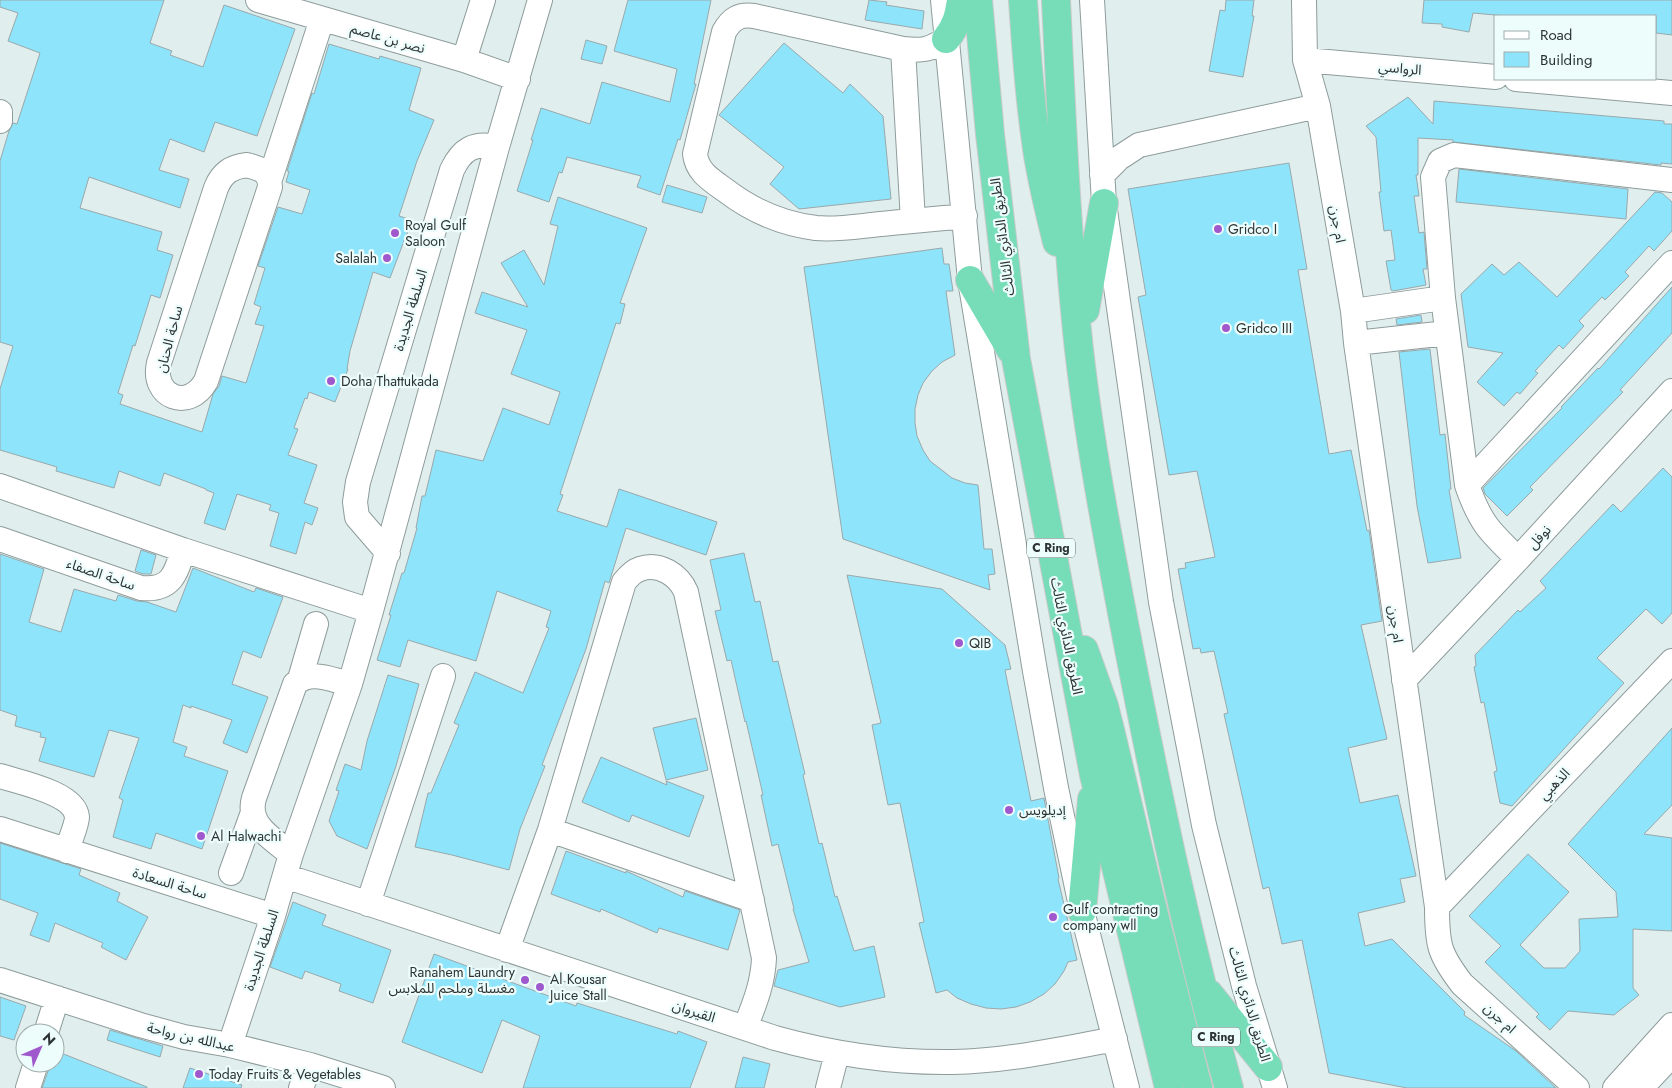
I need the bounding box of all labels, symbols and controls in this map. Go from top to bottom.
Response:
legend [1494,15,1657,80]
street label: نصر بن عاصم [348,18,428,59]
text: Road [1540,24,1572,46]
text: Building [1540,49,1592,71]
street label: الرواسي [1377,56,1422,81]
street label: الطريق الدائري الثالث [985,177,1020,297]
street label: ام جرن [1324,204,1351,244]
place label: Royal Gulf Saloon [405,215,467,251]
place label: Gridco I [1228,219,1277,239]
marker: Gridco I [1212,223,1224,235]
marker: Royal Gulf Saloon [389,227,401,239]
place label: Salalah [335,248,377,268]
marker: Salalah [381,252,393,264]
street label: السلطة الجديدة [388,267,432,353]
street label: ساحة الحنان [150,303,188,375]
place label: Gridco III [1236,318,1292,338]
marker: Gridco III [1220,322,1232,334]
place label: Doha Thattukada [341,371,439,391]
marker: Doha Thattukada [325,375,337,387]
street label: نوفل [1523,520,1556,554]
road number: C Ring [1027,538,1075,558]
street label: ساحة الصفاء [64,553,138,595]
street label: الطريق الدائري الثالث [1045,576,1088,696]
street label: ام جرن [1382,604,1409,644]
place label: QIB [969,633,991,653]
marker: QIB [953,637,965,649]
street label: الذهبي [1534,764,1575,805]
place label: إديلويس [1019,800,1067,820]
marker: إديلويس [1003,804,1015,816]
place label: Al Halwachi [211,826,282,846]
marker: Al Halwachi [195,830,207,842]
street label: ساحة السعادة [130,862,210,904]
place label: Gulf contracting company wll [1063,899,1158,935]
street label: السلطة الجديدة [238,907,284,993]
marker: Gulf contracting company wll [1047,911,1059,923]
street label: الطريق الدائري الثالث [1223,944,1276,1064]
place label: Ranahem Laundry مغسلة وملحم للملابس [389,962,516,999]
place label: Al Kousar Juice Stall [548,969,607,1005]
marker: Ranahem Laundry مغسلة وملحم للملابس [519,974,531,986]
marker: Al Kousar Juice Stall [534,981,546,993]
street label: القيروان [670,995,718,1027]
street label: ام جرن [1479,998,1521,1039]
street label: عبدالله بن رواحة [145,1017,237,1057]
north arrow [15,1023,65,1073]
text: N [38,1028,60,1050]
road number: C Ring [1192,1028,1240,1046]
place label: Today Fruits & Vegetables [209,1064,361,1084]
marker: Today Fruits & Vegetables [193,1068,205,1080]

